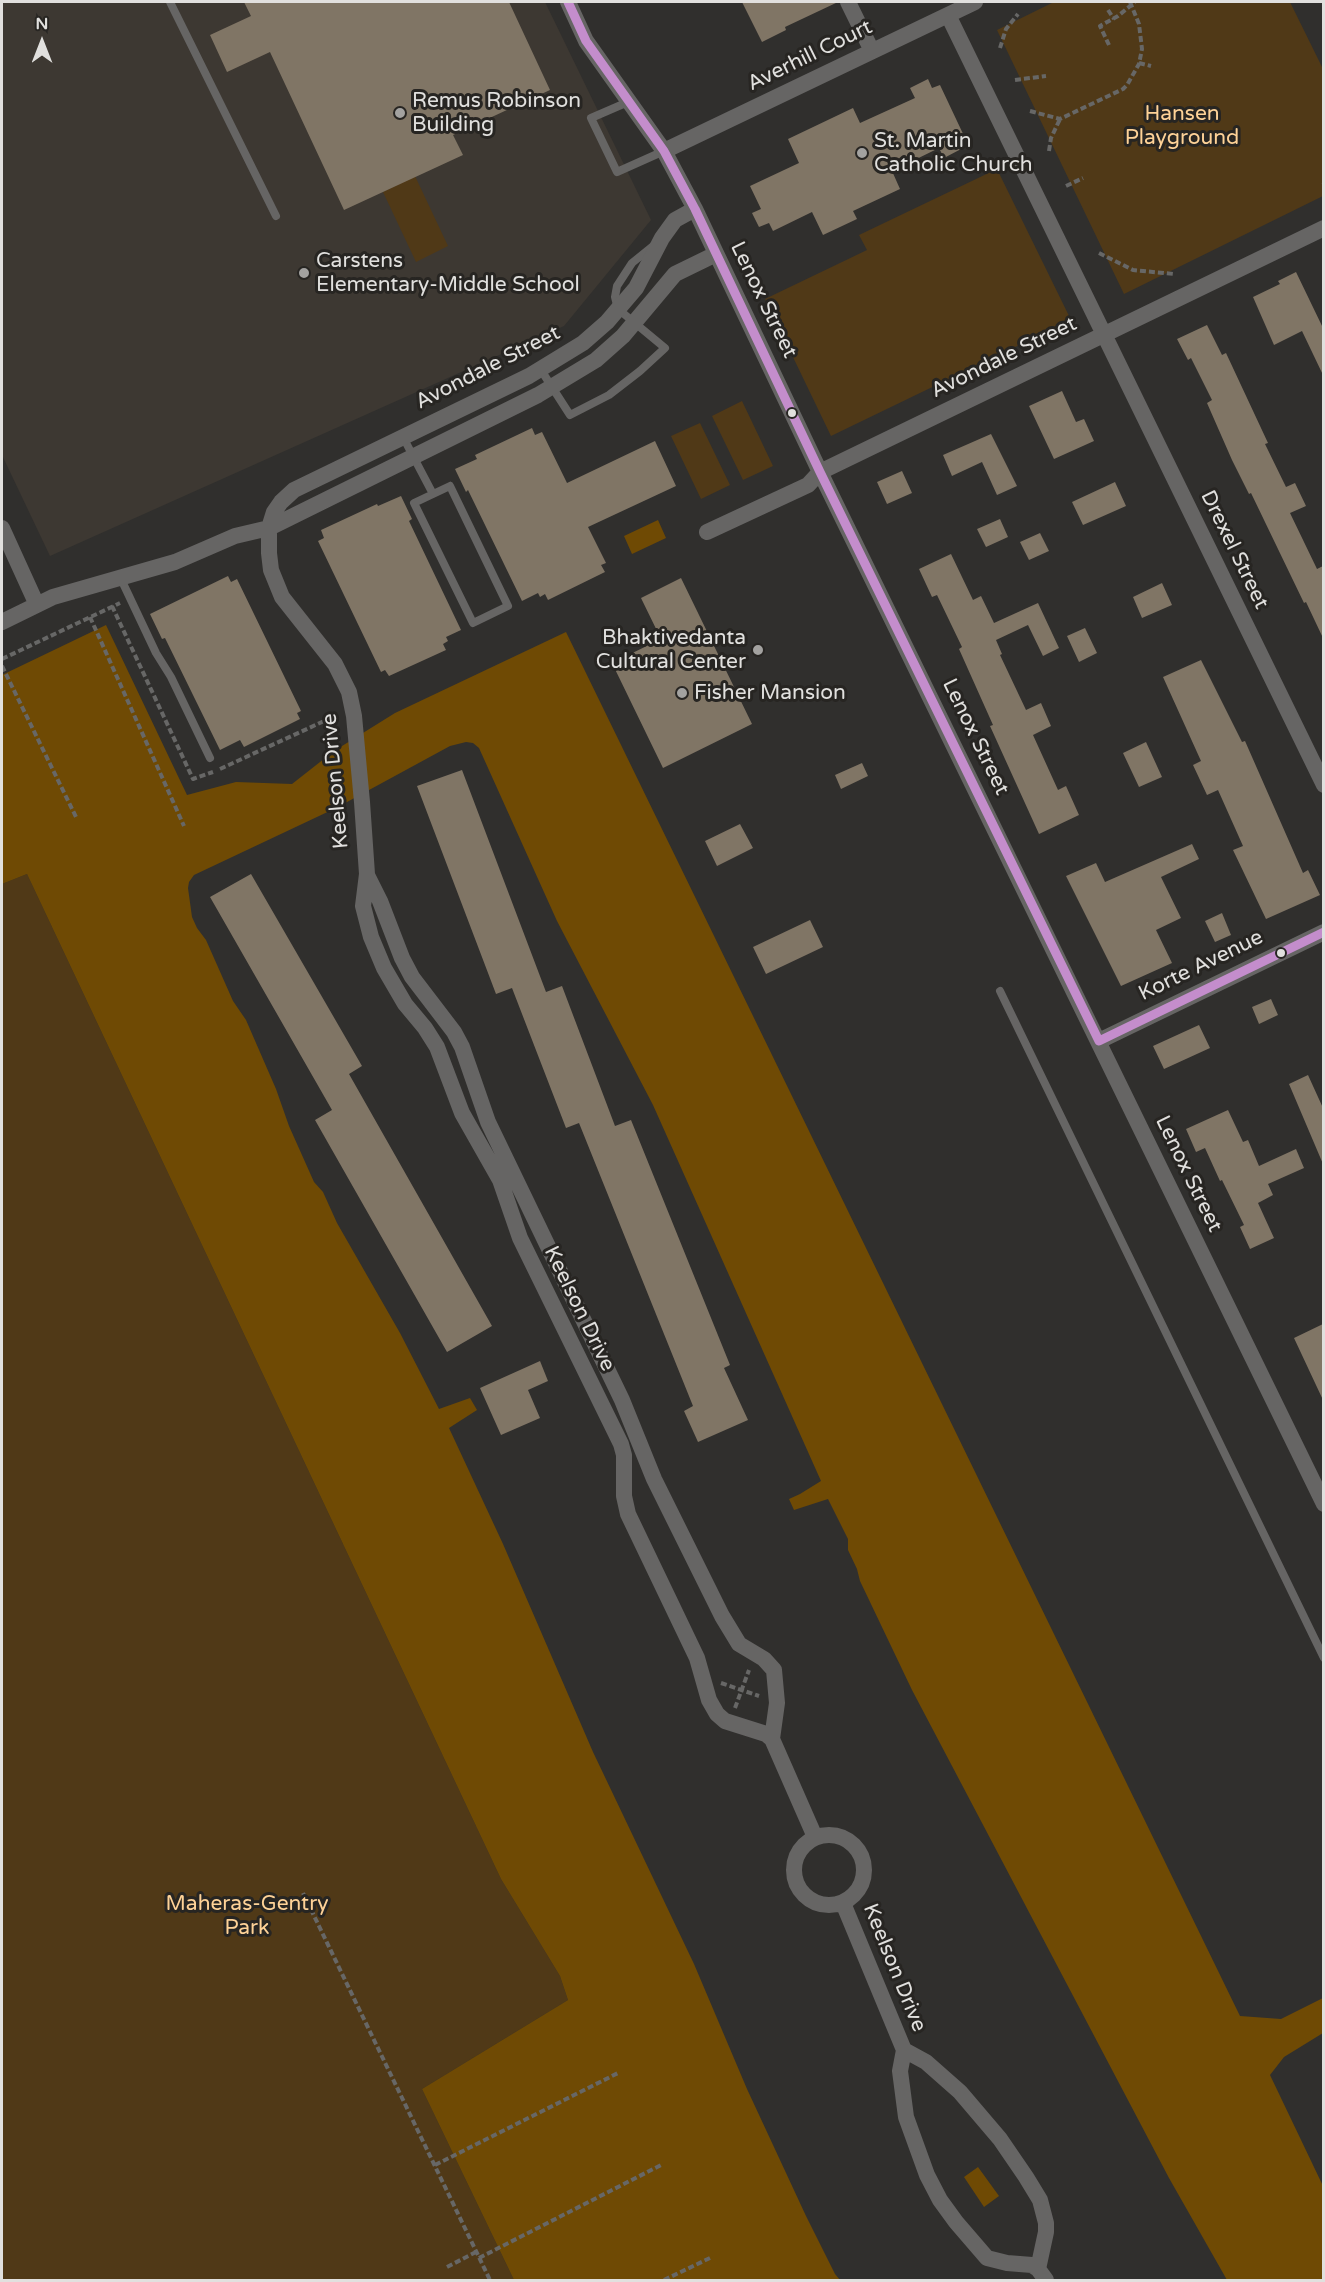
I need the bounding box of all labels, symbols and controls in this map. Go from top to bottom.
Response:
north arrow [12,12,72,72]
text: N [36,14,48,34]
street label: Averhill Court [744,15,876,97]
place label: Remus Robinson Building [412,88,581,138]
park label: Hansen Playground [1125,101,1239,151]
marker: Remus Robinson Building [393,106,407,120]
place label: St. Martin Catholic Church [874,128,1033,178]
marker: St. Martin Catholic Church [855,146,869,160]
street label: Lenox Street [724,238,802,362]
place label: Carstens Elementary-Middle School [316,248,580,298]
marker: Carstens Elementary-Middle School [297,266,311,280]
street label: Avondale Street [927,312,1081,404]
street label: Avondale Street [411,321,565,415]
unlabelled marker [786,407,798,419]
street label: Drexel Street [1194,487,1274,613]
place label: Bhaktivedanta Cultural Center [596,625,746,675]
marker: Bhaktivedanta Cultural Center [751,643,765,657]
street label: Lenox Street [936,675,1014,799]
place label: Fisher Mansion [694,680,846,706]
marker: Fisher Mansion [675,686,689,700]
street label: Keelson Drive [318,712,354,850]
street label: Korte Avenue [1135,925,1267,1007]
unlabelled marker [1275,947,1287,959]
street label: Lenox Street [1149,1112,1227,1236]
street label: Keelson Drive [538,1242,620,1376]
park label: Maheras-Gentry Park [166,1891,328,1941]
street label: Keelson Drive [857,1900,931,2036]

